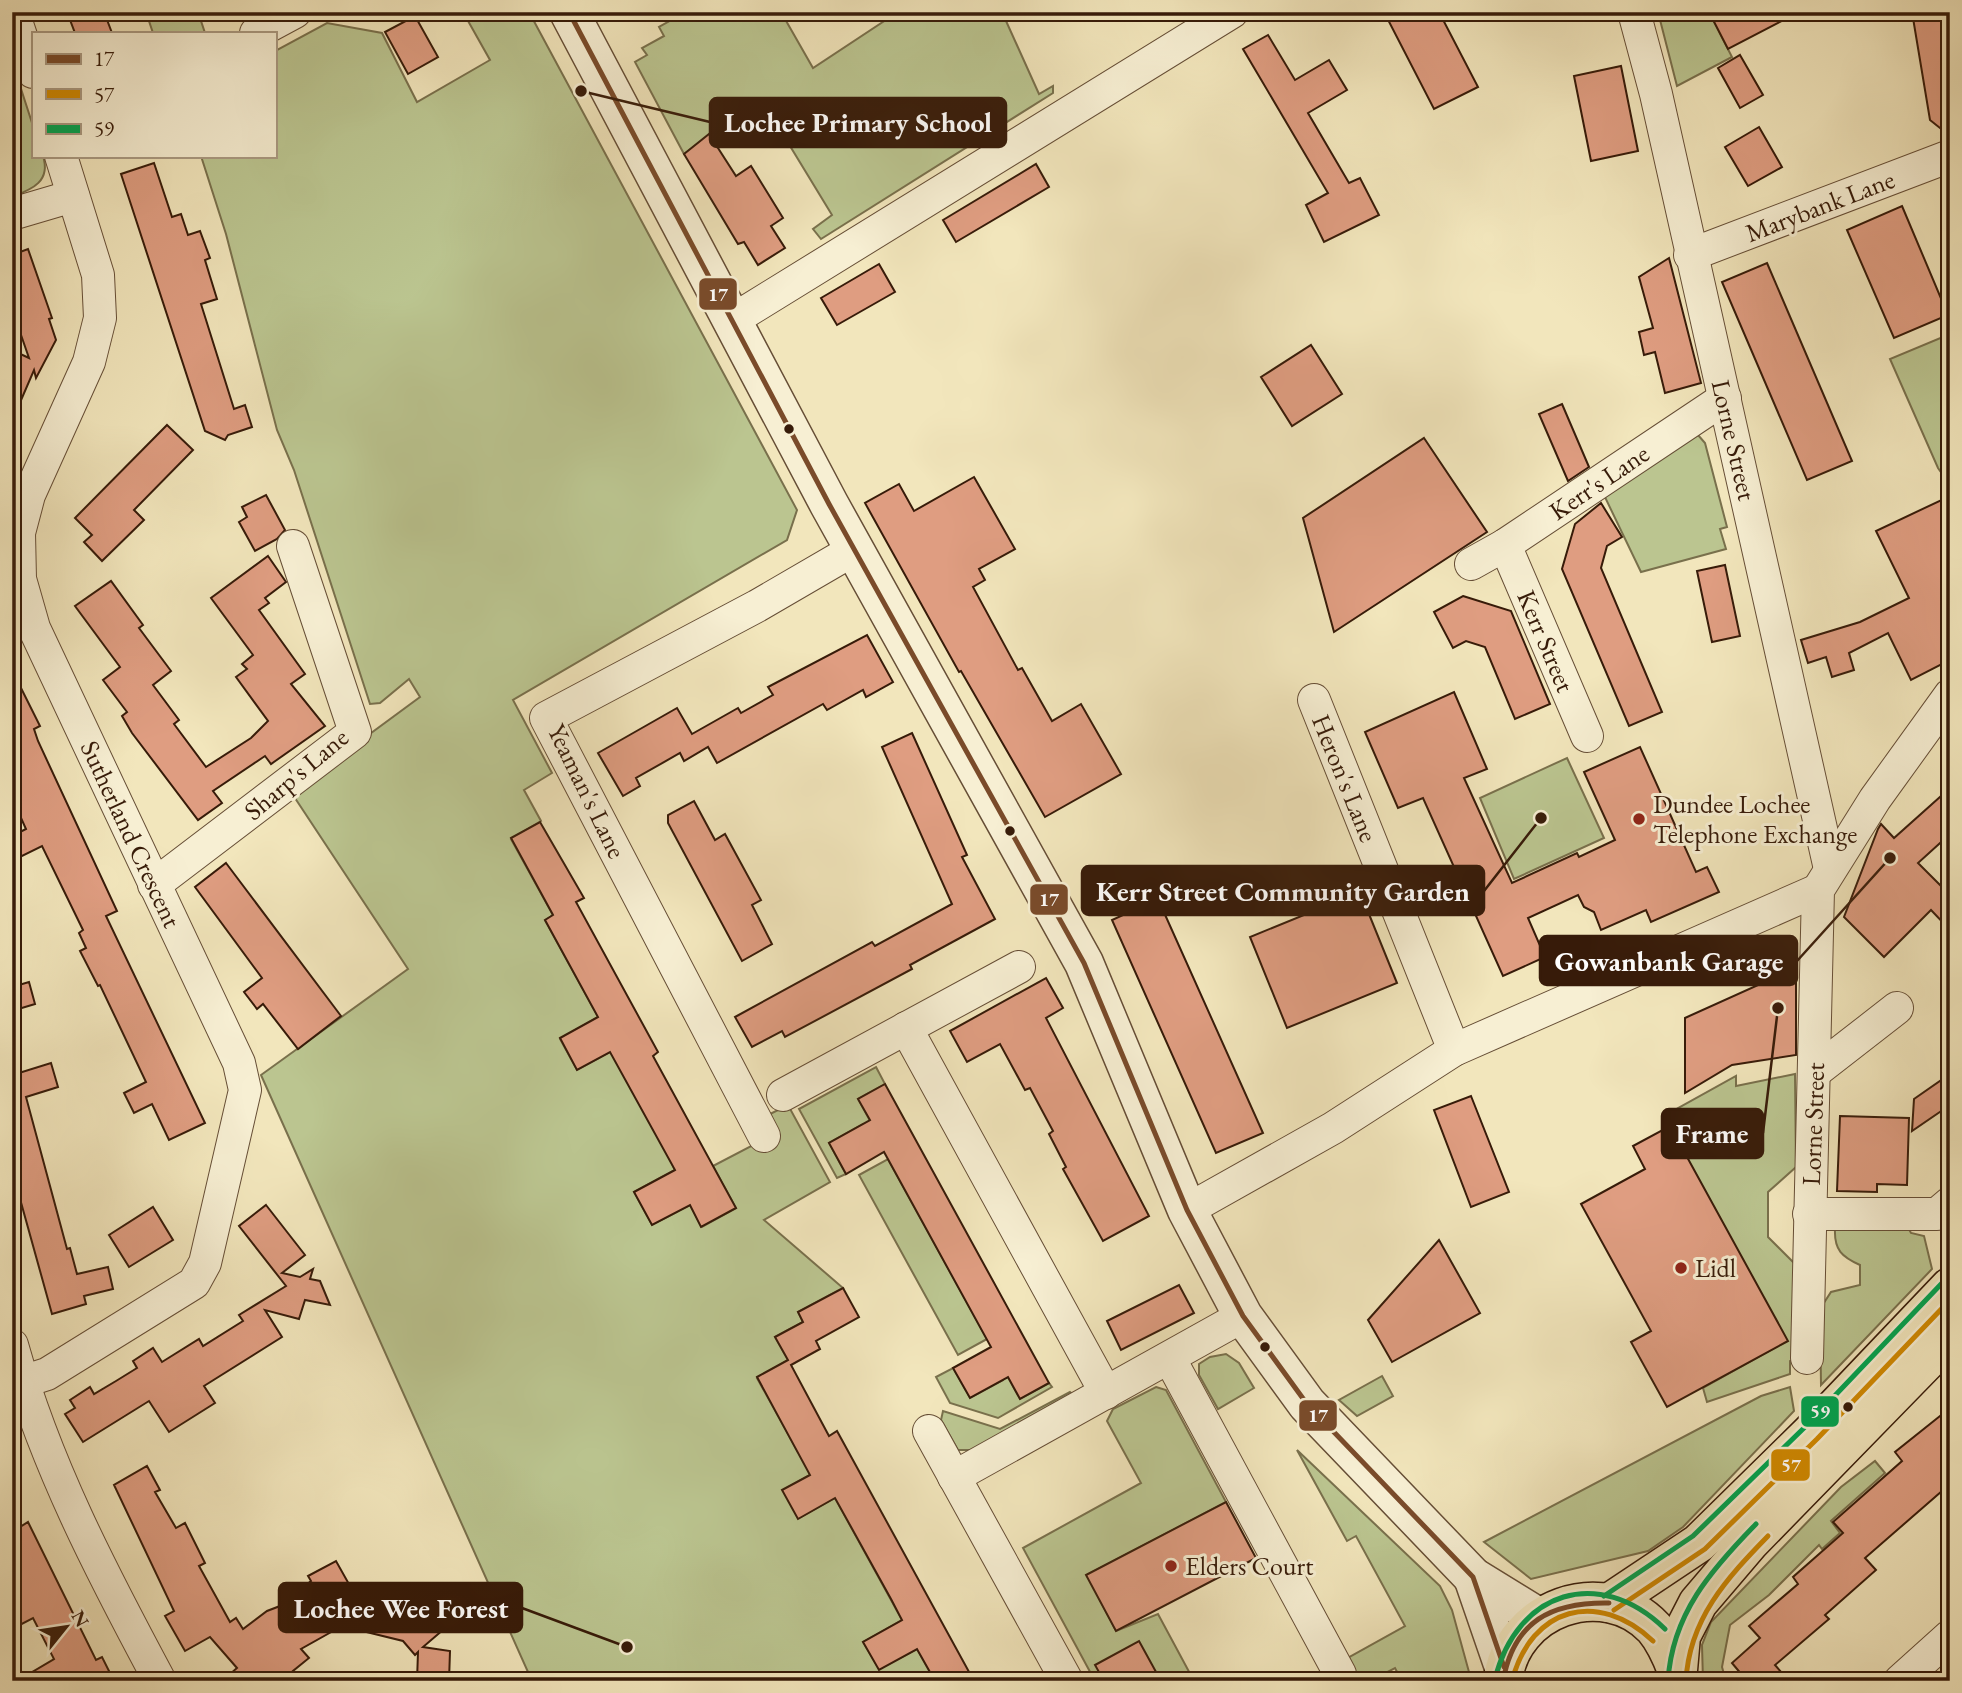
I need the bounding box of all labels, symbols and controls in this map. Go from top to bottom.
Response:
legend [32,32,276,158]
text: 17 [94,45,115,72]
text: 57 [94,81,115,108]
callout: Lochee Primary School [710,98,1006,147]
text: Lochee Primary School [724,104,992,140]
text: 59 [94,115,114,142]
street label: Marybank Lane [1741,162,1899,250]
line badge: 17 [698,277,738,311]
text: 17 [708,282,729,307]
street label: Lorne Street [1704,376,1764,504]
unlabelled marker [782,422,796,436]
street label: Kerr's Lane [1542,436,1656,528]
street label: Kerr Street [1509,585,1583,697]
street label: Heron's Lane [1304,709,1386,847]
street label: Yeaman's Lane [540,718,634,864]
street label: Sharp's Lane [237,720,355,828]
street label: Sutherland Crescent [73,735,189,933]
place label: Dundee Lochee Telephone Exchange [1653,787,1857,851]
marker: Dundee Lochee Telephone Exchange [1631,811,1647,827]
unlabelled marker [1003,824,1017,838]
callout: Kerr Street Community Garden [1082,866,1484,915]
text: Kerr Street Community Garden [1096,873,1470,909]
line badge: 17 [1029,883,1069,916]
text: 17 [1039,887,1060,912]
callout: Gowanbank Garage [1540,936,1797,985]
text: Gowanbank Garage [1555,943,1783,979]
street label: Lorne Street [1794,1062,1832,1186]
callout: Frame [1662,1109,1763,1158]
text: Frame [1675,1115,1749,1151]
place label: Lidl [1695,1251,1736,1285]
marker: Lidl [1673,1260,1689,1276]
unlabelled marker [1258,1340,1272,1354]
line badge: 59 [1800,1395,1840,1428]
line badge: 17 [1298,1399,1338,1432]
text: 59 [1810,1399,1830,1424]
unlabelled marker [1841,1400,1855,1414]
text: 17 [1308,1403,1329,1428]
line badge: 57 [1770,1448,1811,1482]
text: 57 [1781,1453,1802,1478]
place label: Elders Court [1185,1549,1313,1583]
marker: Elders Court [1163,1558,1179,1574]
callout: Lochee Wee Forest [279,1583,522,1632]
text: Lochee Wee Forest [293,1590,509,1626]
north arrow [32,1592,102,1662]
text: N [66,1606,95,1632]

